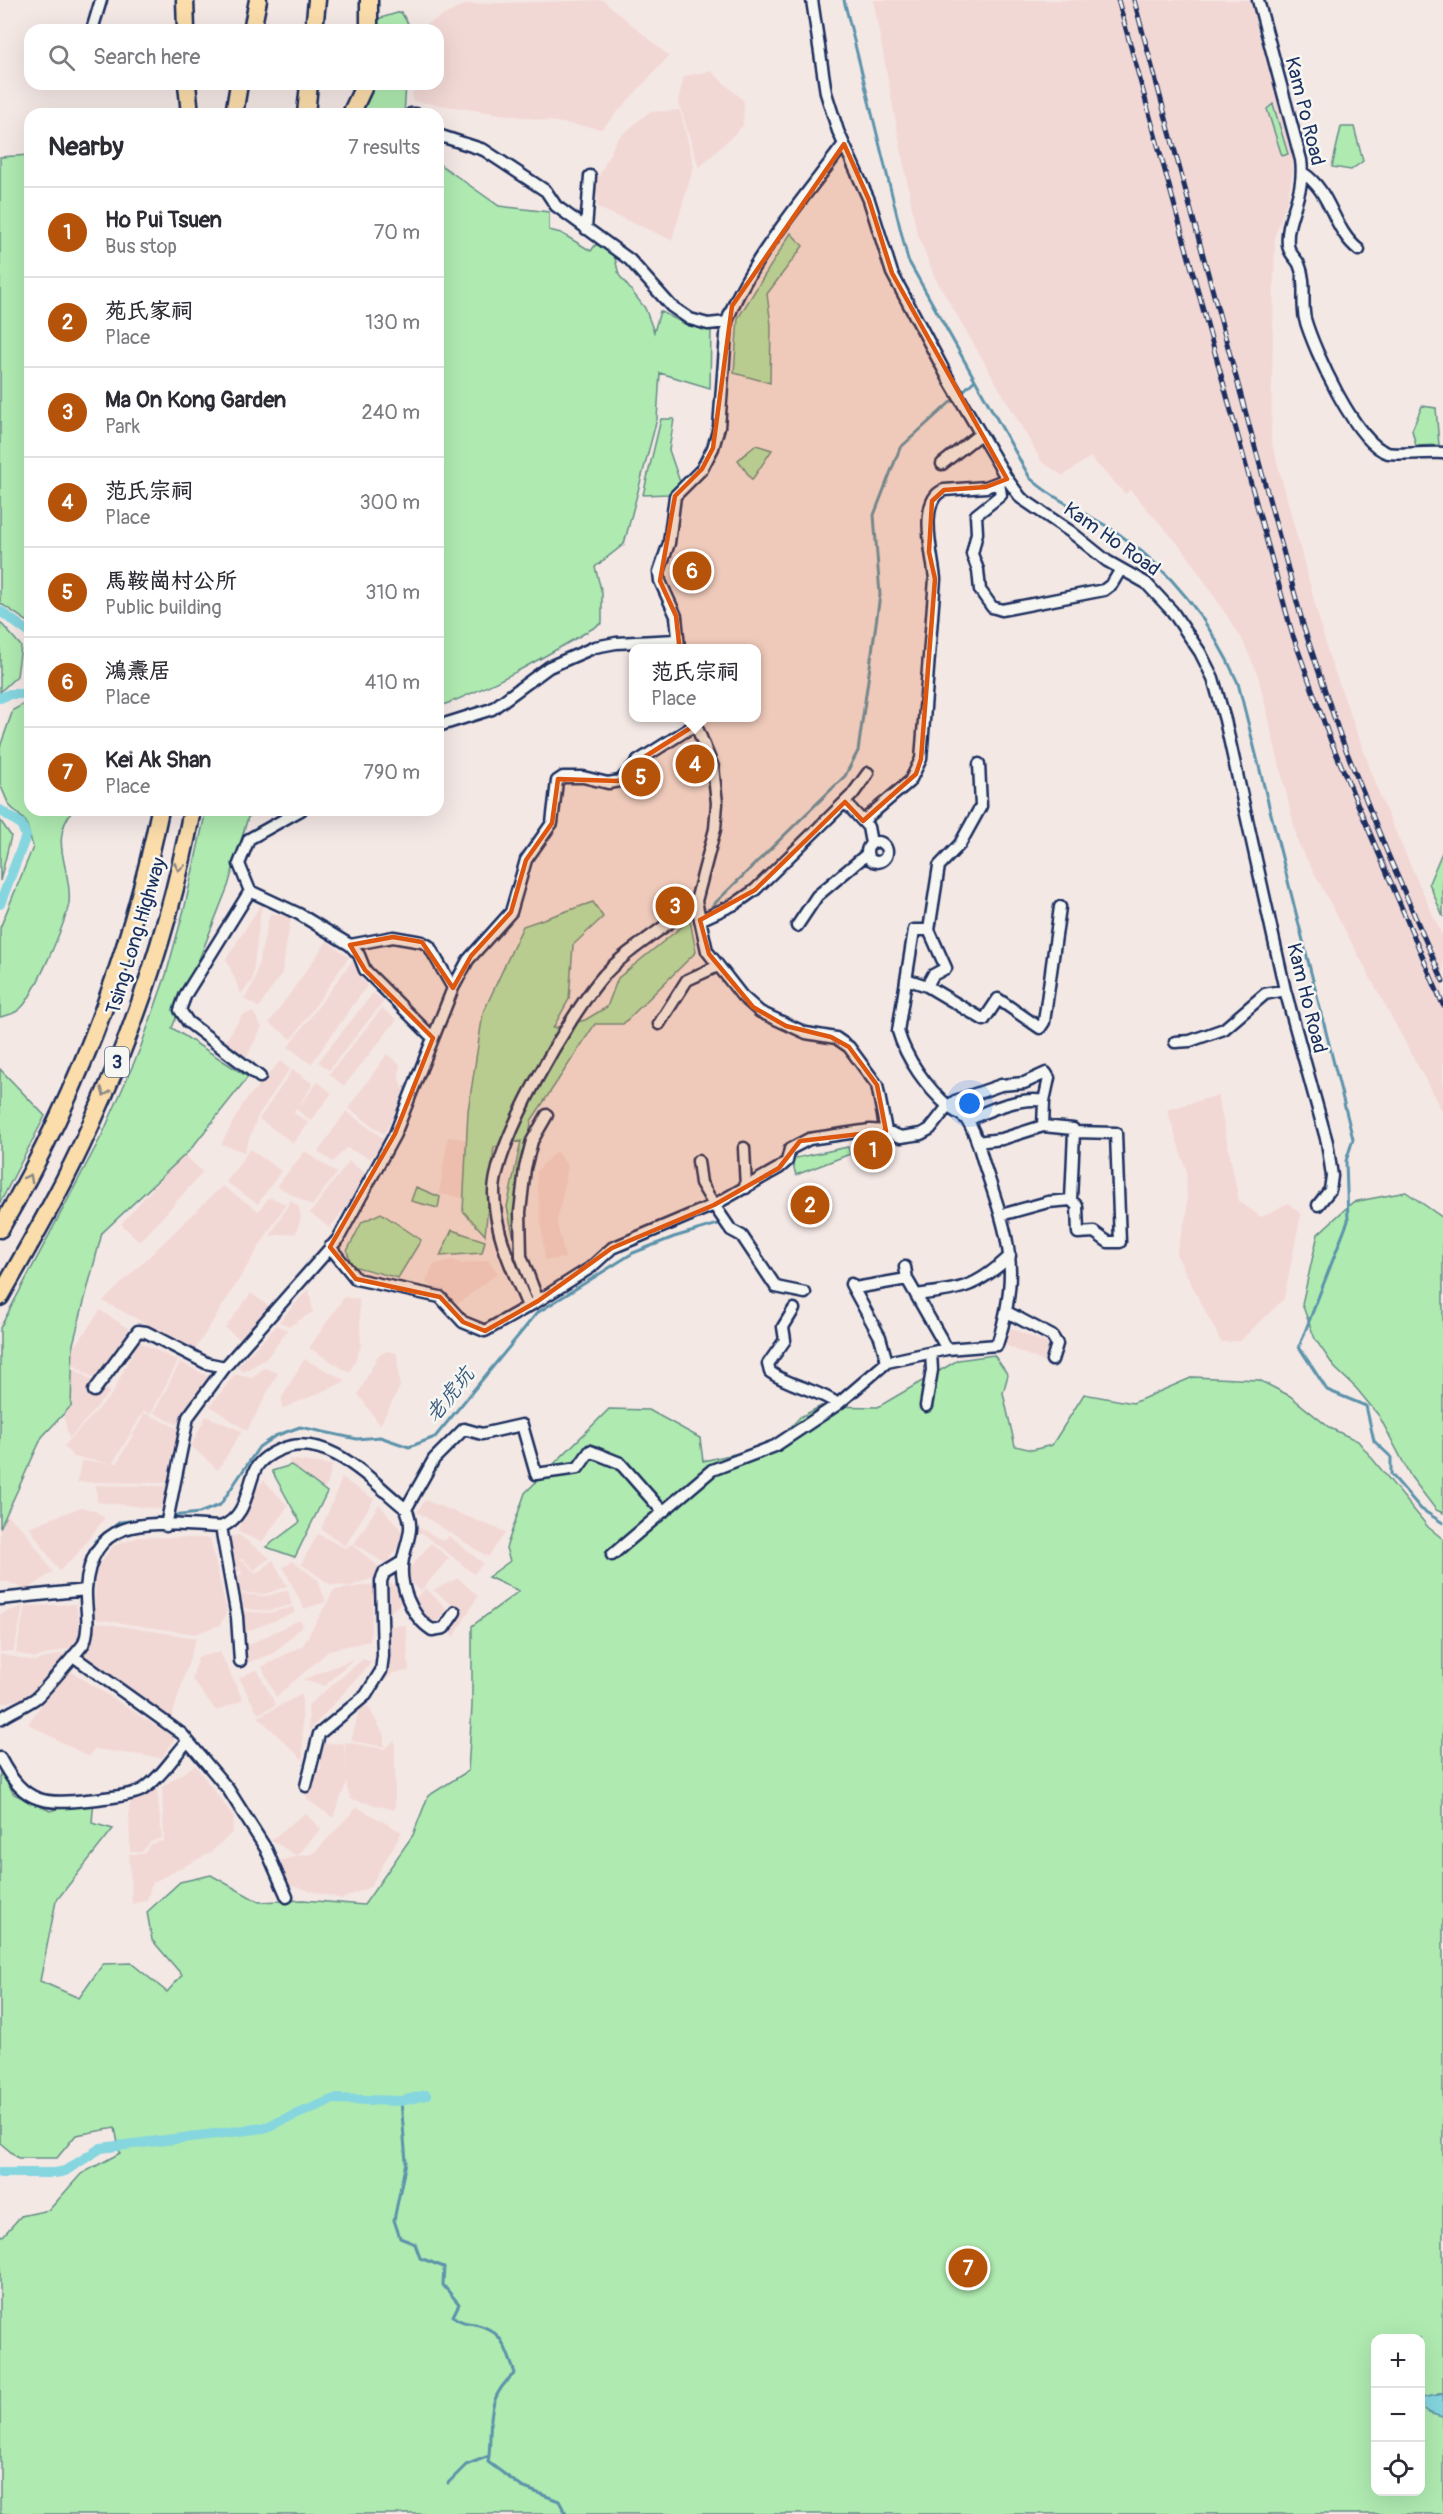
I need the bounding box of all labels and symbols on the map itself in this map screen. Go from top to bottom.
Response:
street label: Kam Po Road [1279,54,1331,168]
street label: Kam Ho Road [1059,496,1165,582]
pin: 6 [672,548,712,594]
pin: 4 [676,742,714,786]
pin: 5 [622,754,660,800]
street label: Tsing Long Highway [100,854,172,1018]
one-way arrow [174,862,187,872]
pin: 3 [656,884,694,928]
street label: Kam Ho Road [1281,940,1333,1056]
road number: 3 [105,1047,129,1077]
one-way arrow [100,1085,112,1096]
your location [955,1089,984,1118]
pin: 1 [854,1128,892,1172]
one-way arrow [22,1174,33,1184]
pin: 2 [790,1182,830,1228]
water label: 老虎坑 [420,1360,482,1428]
pin: 7 [948,2246,988,2290]

